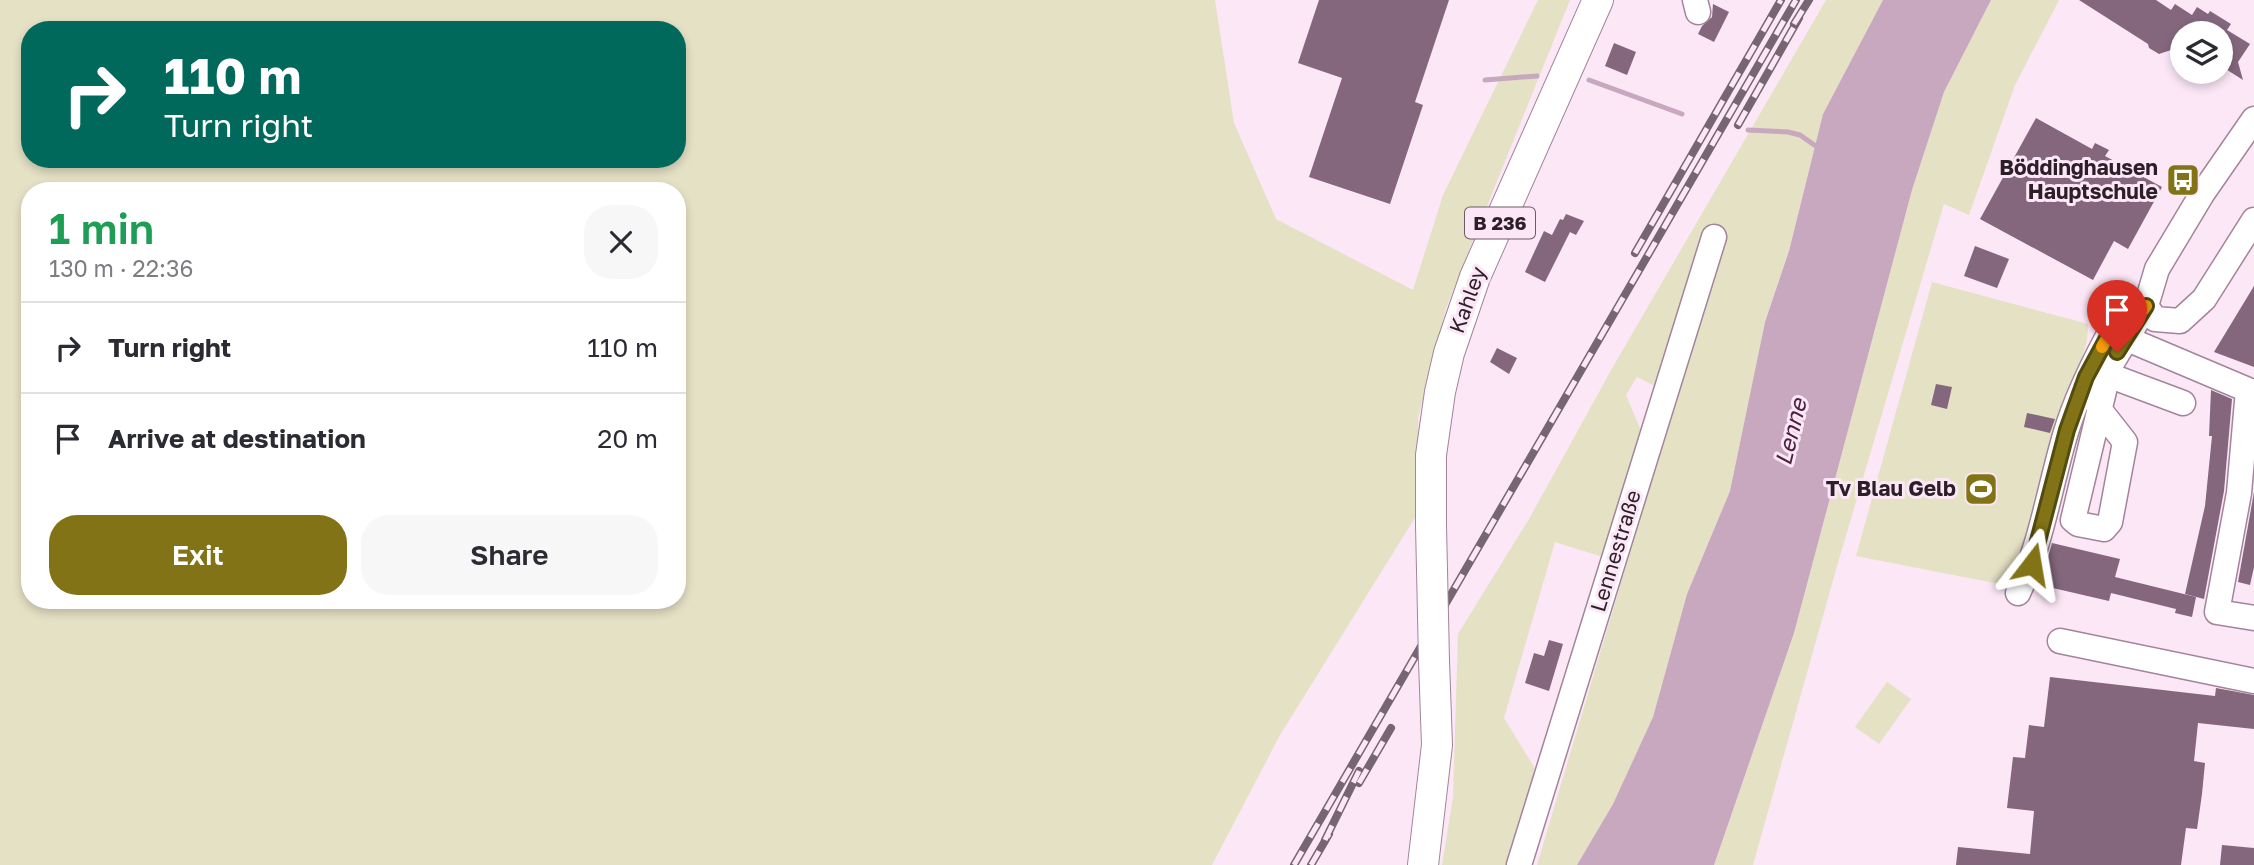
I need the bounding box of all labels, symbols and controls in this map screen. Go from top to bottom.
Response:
map controls [2170,21,2233,84]
button: layers [2170,21,2233,84]
text: 110 m [164,46,301,105]
icon: right [49,49,140,140]
text: Turn right [164,106,313,144]
place label: Böddinghausen Hauptschule [1999,154,2158,204]
bus stop icon: Böddinghausen Hauptschule [2164,161,2202,199]
text: 1 min [49,203,154,253]
button: close [584,205,658,279]
road number: B 236 [1465,208,1535,238]
text: 130 m · 22:36 [49,254,193,282]
street label: Kahley [1443,263,1491,337]
pin [2087,280,2147,352]
icon: arrive [2098,291,2136,329]
icon: right [49,329,87,367]
text: Turn right [108,332,231,363]
text: 110 m [587,332,658,363]
water label: Lenne [1768,394,1812,468]
icon: arrive [49,420,87,458]
text: Arrive at destination [108,423,366,454]
text: 20 m [597,423,658,454]
sports icon: Tv Blau Gelb [1962,470,2000,508]
place label: Tv Blau Gelb [1826,475,1956,501]
street label: Lennestraße [1584,487,1646,615]
button: Exit [49,515,347,595]
button: Share [361,515,658,595]
position arrow [1995,527,2069,601]

